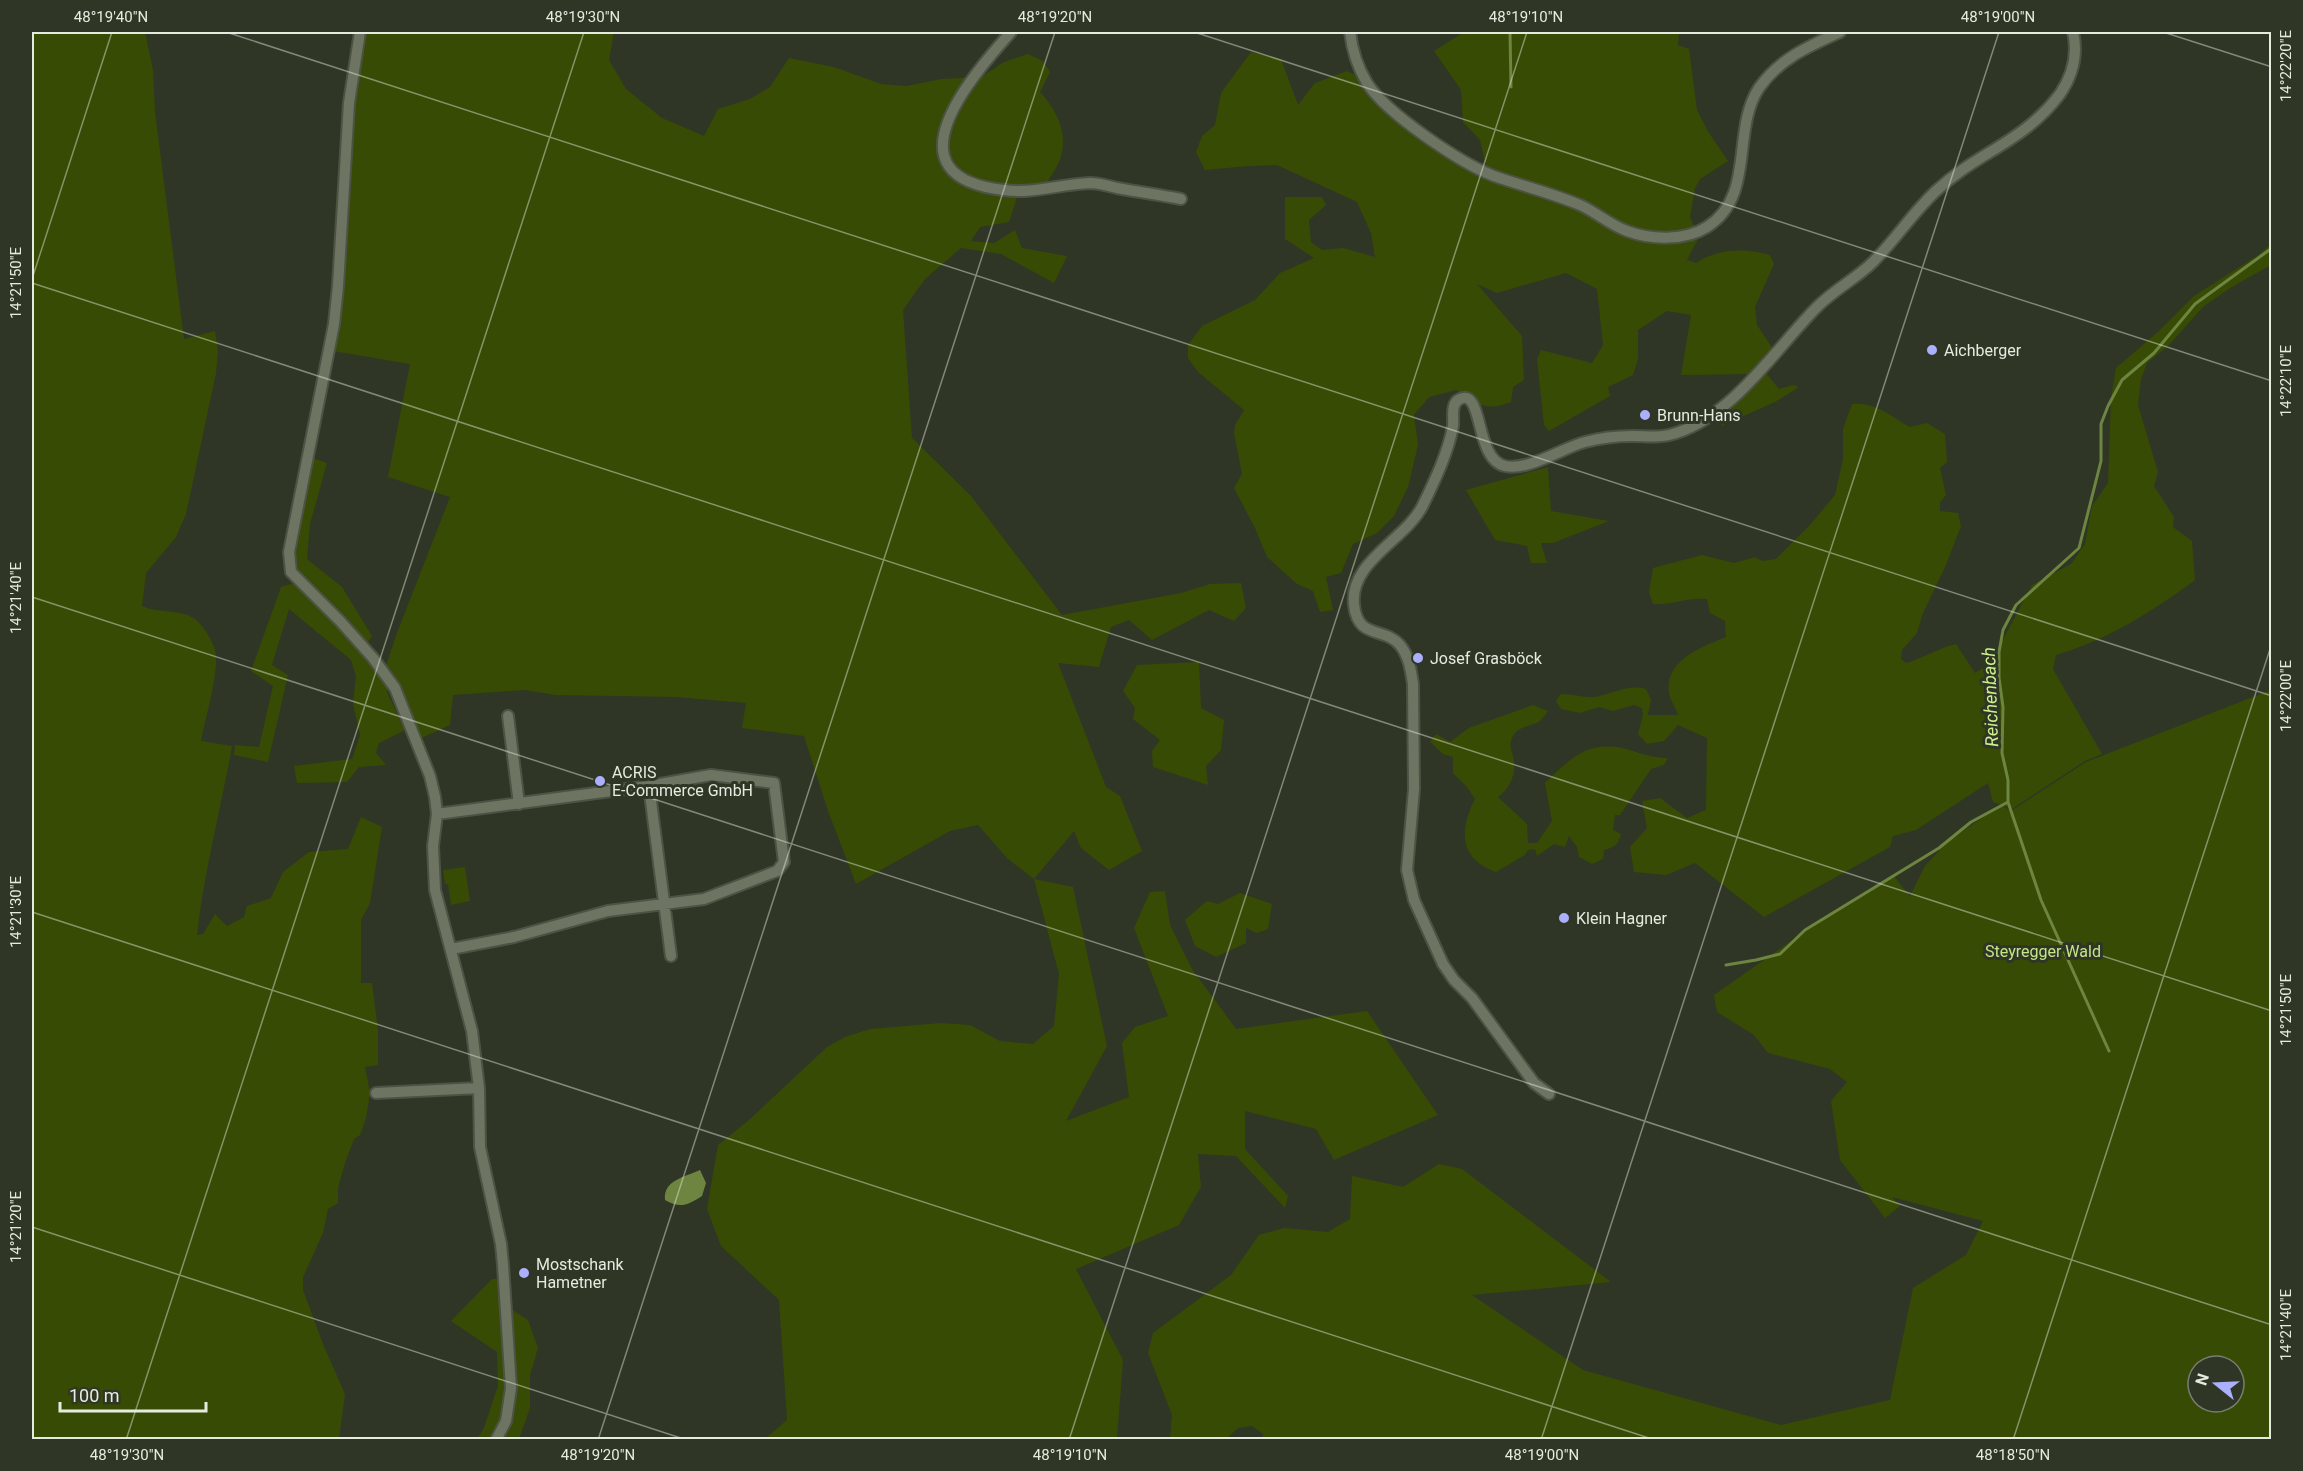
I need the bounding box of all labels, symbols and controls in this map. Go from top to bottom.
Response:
text: 48°19'40"N [74,8,148,26]
text: 48°19'30"N [546,8,620,26]
text: 48°19'20"N [1018,8,1092,26]
text: 48°19'10"N [1489,8,1563,26]
text: 48°19'00"N [1961,8,2035,26]
text: 14°22'20"E [2277,29,2295,102]
text: 14°21'50"E [7,246,25,319]
place label: Aichberger [1944,341,2022,360]
marker: Aichberger [1925,343,1939,357]
text: 14°22'10"E [2277,344,2295,417]
place label: Brunn-Hans [1657,406,1741,425]
marker: Brunn-Hans [1638,408,1652,422]
text: 14°21'40"E [7,561,25,634]
water label: Reichenbach [1978,647,2002,747]
place label: Josef Grasböck [1430,649,1543,668]
marker: Josef Grasböck [1411,651,1425,665]
text: 14°22'00"E [2277,659,2295,732]
place label: ACRIS E-Commerce GmbH [612,763,753,800]
marker: ACRIS E-Commerce GmbH [593,774,607,788]
text: 14°21'30"E [7,875,25,948]
place label: Klein Hagner [1576,909,1668,928]
marker: Klein Hagner [1557,911,1571,925]
park label: Steyregger Wald [1985,942,2101,961]
text: 14°21'50"E [2277,973,2295,1046]
text: 14°21'20"E [7,1190,25,1263]
place label: Mostschank Hametner [536,1255,625,1292]
marker: Mostschank Hametner [517,1266,531,1280]
text: 14°21'40"E [2277,1288,2295,1361]
north arrow [2186,1354,2246,1414]
text: N [2191,1371,2213,1388]
scale bar [60,1375,206,1413]
text: 100 m [69,1385,120,1406]
text: 48°19'30"N [90,1446,164,1464]
text: 48°19'20"N [561,1446,635,1464]
text: 48°19'10"N [1033,1446,1107,1464]
text: 48°19'00"N [1505,1446,1579,1464]
text: 48°18'50"N [1976,1446,2050,1464]

